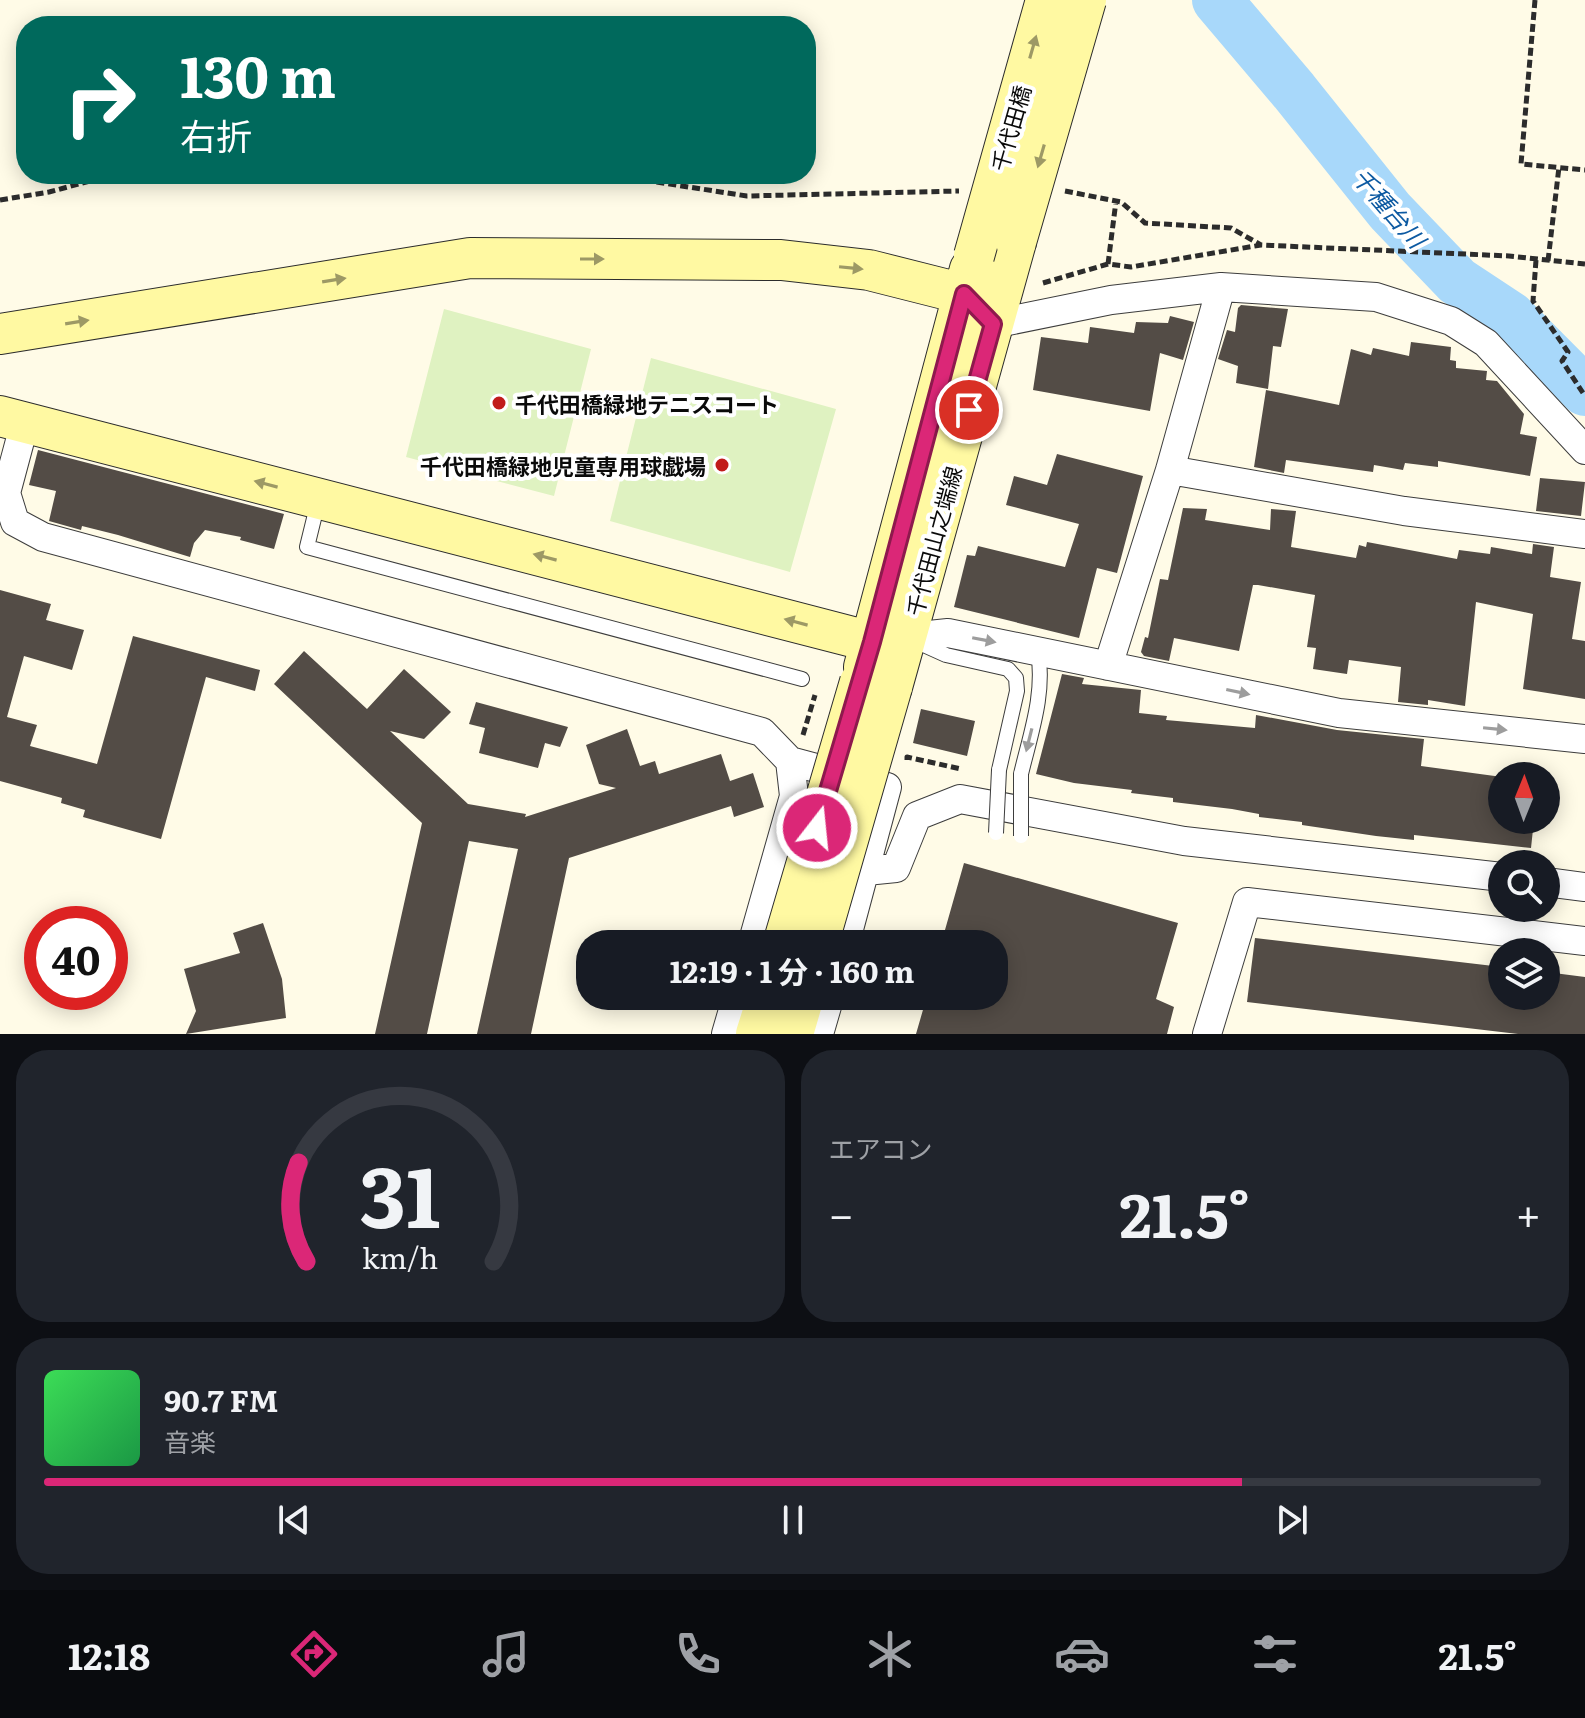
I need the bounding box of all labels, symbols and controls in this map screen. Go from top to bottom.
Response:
text: 130 m [180,32,336,115]
one-way arrow [1027,34,1040,58]
icon: right [48,48,152,152]
street label: 千代田橋 [982,81,1038,175]
text: 右折 [180,108,252,161]
one-way arrow [1034,144,1047,168]
water label: 千種台川 [1345,159,1437,257]
one-way arrow [580,252,605,265]
one-way arrow [839,262,864,275]
one-way arrow [321,273,346,286]
one-way arrow [65,315,90,328]
pin [935,376,1003,444]
place label: 千代田橋緑地テニスコート [515,387,779,420]
icon: arrive [947,388,991,432]
marker: 千代田橋緑地テニスコート [490,394,508,412]
place label: 千代田橋緑地児童専用球戯場 [420,449,706,482]
marker: 千代田橋緑地児童専用球戯場 [713,456,731,474]
street label: 千代田山之端線 [897,462,969,620]
one-way arrow [253,477,278,490]
one-way arrow [532,550,557,562]
one-way arrow [784,616,809,628]
one-way arrow [971,635,996,647]
one-way arrow [1226,686,1251,699]
one-way arrow [1483,723,1508,736]
one-way arrow [1023,728,1035,753]
north arrow [1488,762,1560,834]
map controls [1488,762,1560,1010]
position arrow [775,786,859,870]
button: search [1488,850,1560,922]
speed limit sign: 40 [24,906,128,1010]
button: layers [1488,938,1560,1010]
text: 12:19 · 1 分 · 160 m [670,948,914,992]
text: エアコン [829,1128,933,1167]
text: 31 [360,1130,441,1254]
text: 21.5° [1119,1167,1250,1256]
text: − [829,1179,854,1245]
text: + [1515,1179,1541,1245]
text: km/h [362,1235,438,1278]
text: 90.7 FM [164,1377,278,1421]
text: 音楽 [164,1421,216,1460]
icon: previous [272,1498,316,1542]
icon: pause [771,1498,815,1542]
icon: next [1270,1498,1314,1542]
icon: directions [286,1626,342,1682]
icon: music [478,1626,534,1682]
icon: phone [670,1626,726,1682]
icon: climate [862,1626,918,1682]
icon: car [1054,1626,1110,1682]
icon: filters [1247,1626,1303,1682]
text: 12:18 [68,1628,150,1681]
text: 21.5° [1439,1628,1517,1681]

